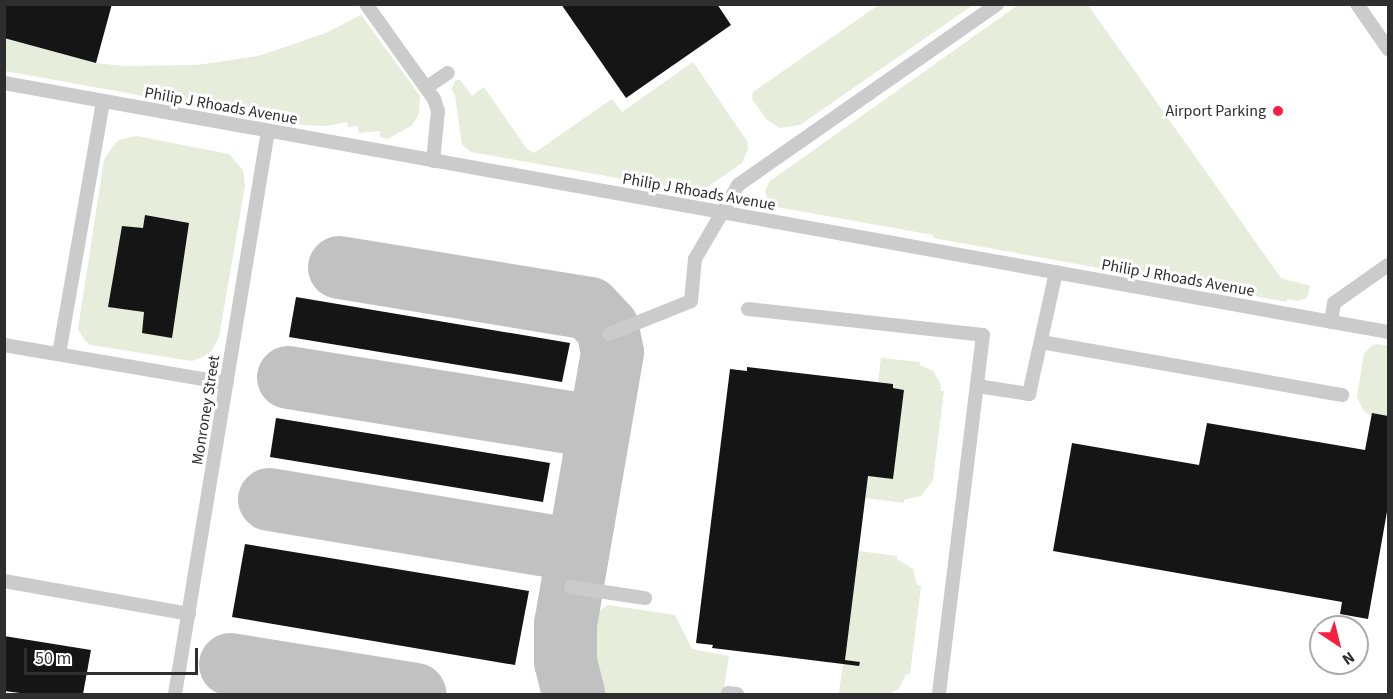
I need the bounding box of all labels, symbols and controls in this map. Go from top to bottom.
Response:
street label: Philip J Rhoads Avenue [143,83,299,129]
place label: Airport Parking [1165,101,1266,121]
marker: Airport Parking [1271,104,1285,118]
street label: Philip J Rhoads Avenue [621,169,777,215]
street label: Philip J Rhoads Avenue [1100,255,1256,301]
street label: Monroney Street [188,354,224,466]
north arrow [1309,615,1369,675]
scale bar [27,636,201,674]
text: 50 m [35,646,71,671]
text: N [1338,646,1359,670]

